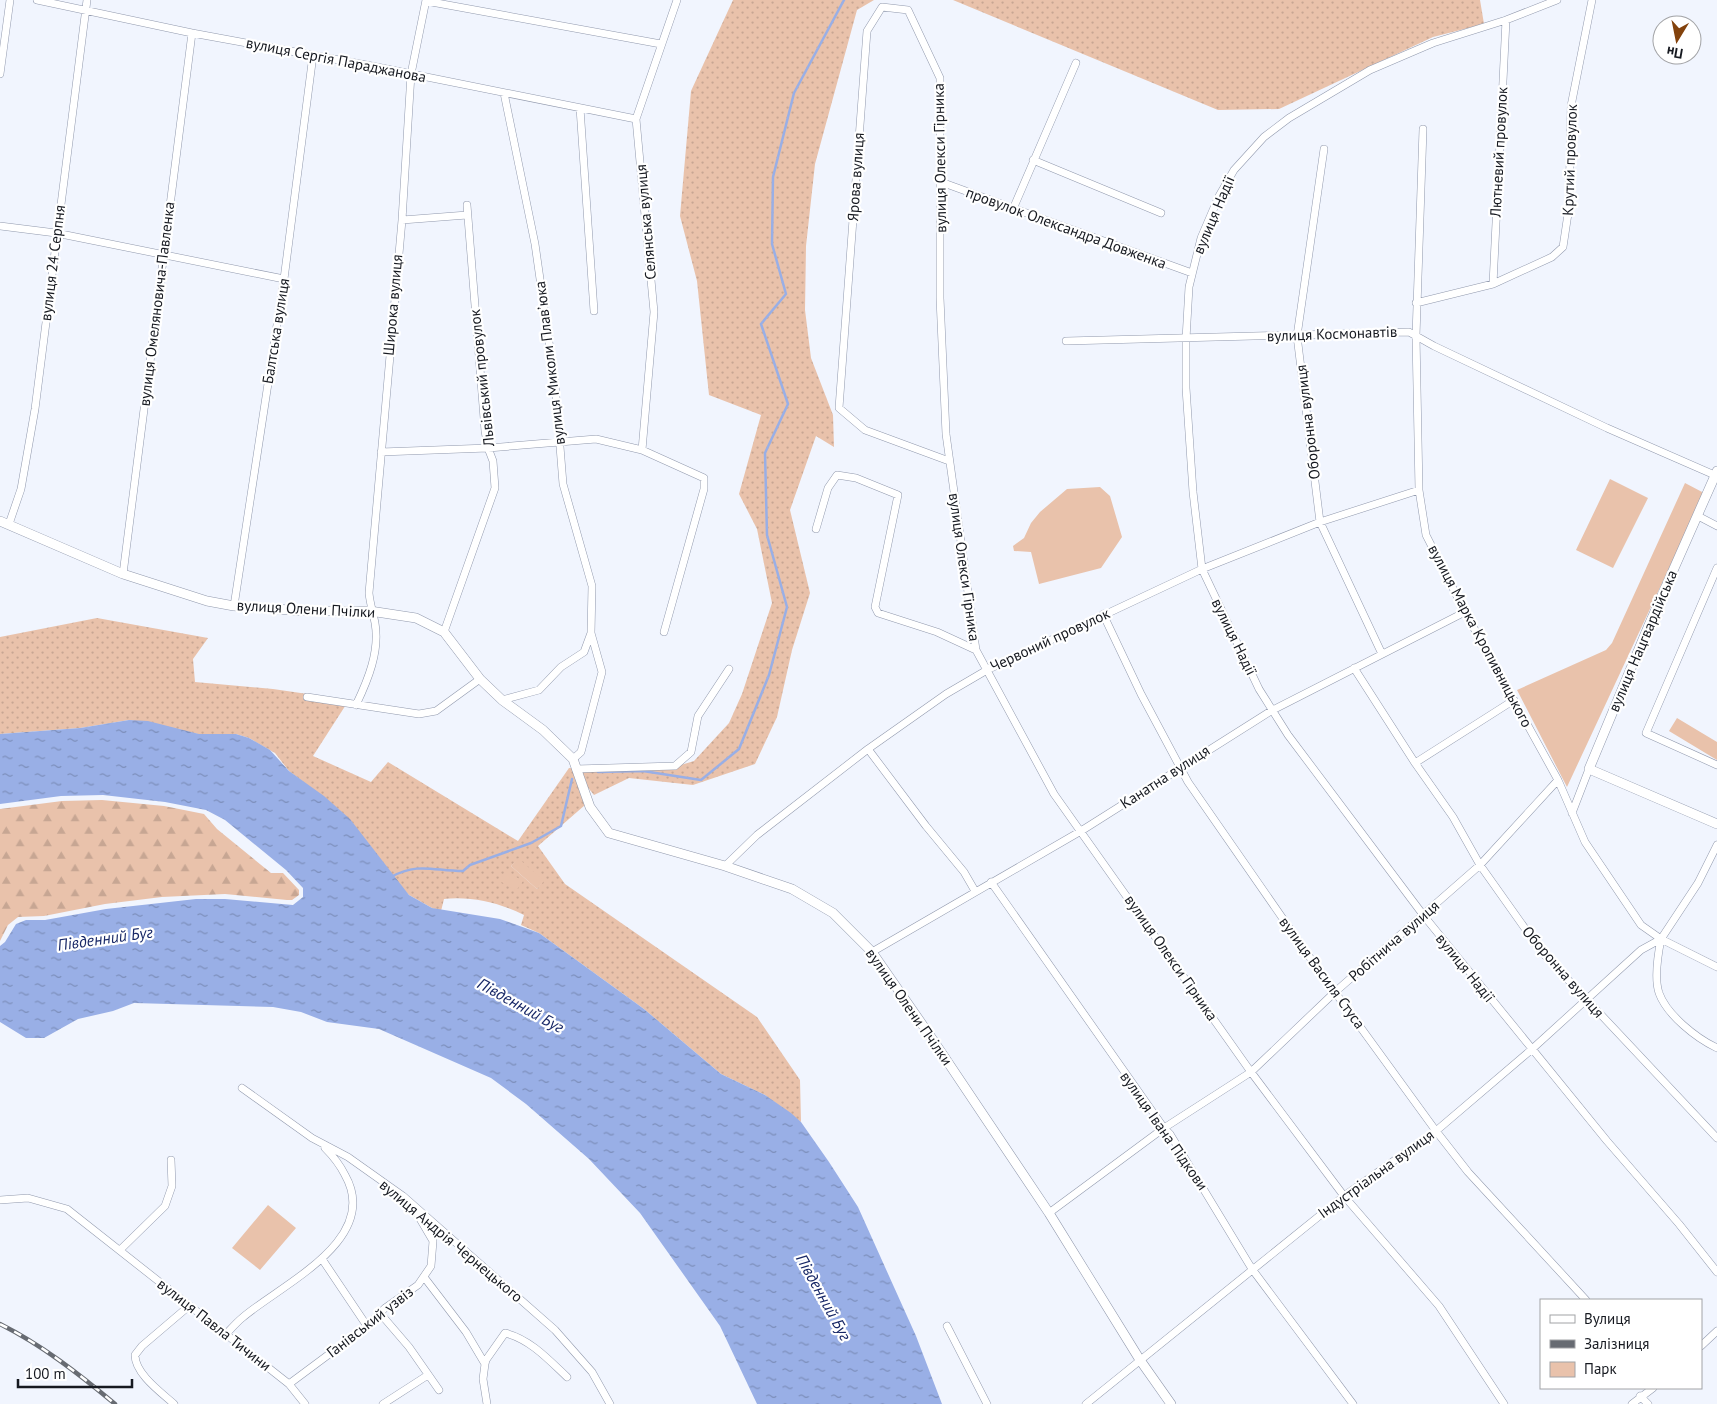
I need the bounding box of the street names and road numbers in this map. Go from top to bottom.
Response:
street label: вулиця Сергія Параджанова [244,33,428,86]
street label: вулиця Олекси Гірника [929,83,950,233]
street label: Лютневий провулок [1486,85,1511,219]
street label: Крутий провулок [1558,103,1581,216]
street label: Ярова вулиця [843,132,868,222]
street label: Селянська вулиця [631,164,660,281]
street label: вулиця Надії [1189,173,1239,257]
street label: провулок Олександра Довженка [963,182,1169,273]
street label: вулиця Омеляновича-Павленка [135,201,178,407]
street label: вулиця 24 Серпня [36,204,69,322]
street label: Широка вулиця [379,254,406,356]
street label: Балтська вулиця [258,277,293,385]
street label: вулиця Миколи Плавʼюка [530,280,569,446]
street label: Львівський провулок [465,308,498,449]
street label: вулиця Космонавтів [1266,322,1398,345]
street label: Оборонна вулиця [1291,364,1324,481]
street label: вулиця Олекси Гірника [945,492,984,642]
street label: вулиця Марка Кропивницького [1424,541,1537,730]
street label: вулиця Нацгвардійська [1604,567,1681,715]
street label: вулиця Олени Пчілки [236,595,376,622]
street label: вулиця Надії [1208,595,1261,678]
street label: Червоний провулок [987,603,1113,676]
street label: Канатна вулиця [1116,741,1213,813]
street label: вулиця Олекси Гірника [1121,891,1222,1024]
street label: Робітнича вулиця [1344,896,1443,985]
street label: вулиця Василя Стуса [1275,913,1369,1032]
street label: Оборонна вулиця [1518,922,1608,1021]
street label: вулиця Надії [1432,929,1499,1006]
street label: вулиця Олени Пчілки [862,944,957,1069]
street label: вулиця Івана Підкови [1116,1068,1213,1194]
street label: Індустріальна вулиця [1314,1125,1437,1222]
street label: вулиця Андрія Чернецького [376,1175,527,1306]
street label: вулиця Павла Тичини [154,1274,275,1375]
street label: Ганівський узвіз [322,1282,417,1361]

